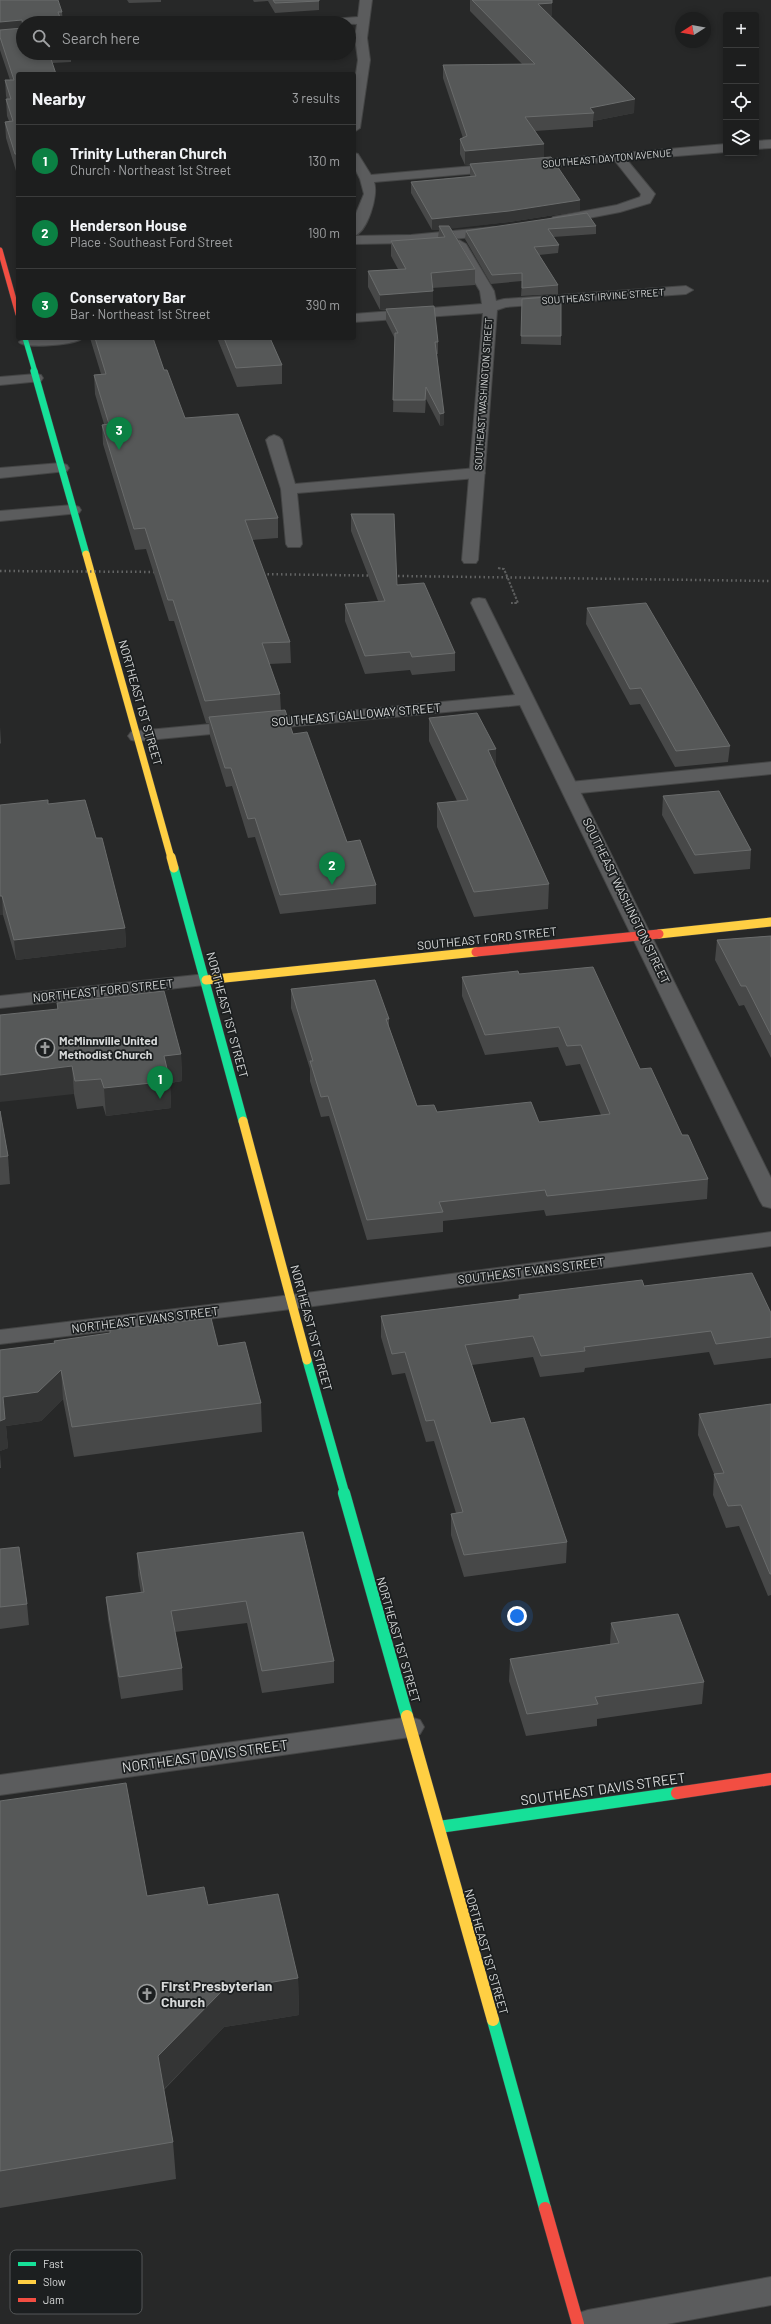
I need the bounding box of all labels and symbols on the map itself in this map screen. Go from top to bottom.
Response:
north arrow [675,12,711,48]
street label: SOUTHEAST DAYTON AVENUE [542,146,672,170]
street label: SOUTHEAST IRVINE STREET [541,286,665,306]
street label: SOUTHEAST WASHINGTON STREET [472,317,494,471]
pin: 3 [106,417,132,450]
street label: NORTHEAST 1ST STREET [116,638,166,767]
street label: SOUTHEAST GALLOWAY STREET [271,700,441,728]
street label: SOUTHEAST WASHINGTON STREET [580,815,673,986]
pin: 2 [319,852,345,885]
street label: SOUTHEAST FORD STREET [416,924,558,952]
street label: NORTHEAST 1ST STREET [204,950,252,1080]
street label: NORTHEAST FORD STREET [32,976,174,1004]
place label: McMinnville United Methodist Church [59,1033,158,1061]
church icon: McMinnville United Methodist Church [34,1037,56,1059]
pin: 1 [147,1066,173,1099]
street label: SOUTHEAST EVANS STREET [457,1254,605,1286]
street label: NORTHEAST 1ST STREET [288,1263,336,1393]
street label: NORTHEAST EVANS STREET [70,1303,219,1335]
street label: NORTHEAST 1ST STREET [374,1575,424,1704]
your location [507,1606,527,1626]
street label: NORTHEAST DAVIS STREET [121,1735,289,1776]
street label: SOUTHEAST DAVIS STREET [519,1768,687,1809]
street label: NORTHEAST 1ST STREET [462,1887,512,2016]
place label: First Presbyterian Church [161,1977,272,2010]
church icon: First Presbyterian Church [136,1983,158,2005]
legend [10,2250,142,2314]
text: Fast [43,2257,64,2270]
text: Slow [43,2275,66,2288]
text: Jam [43,2293,64,2306]

